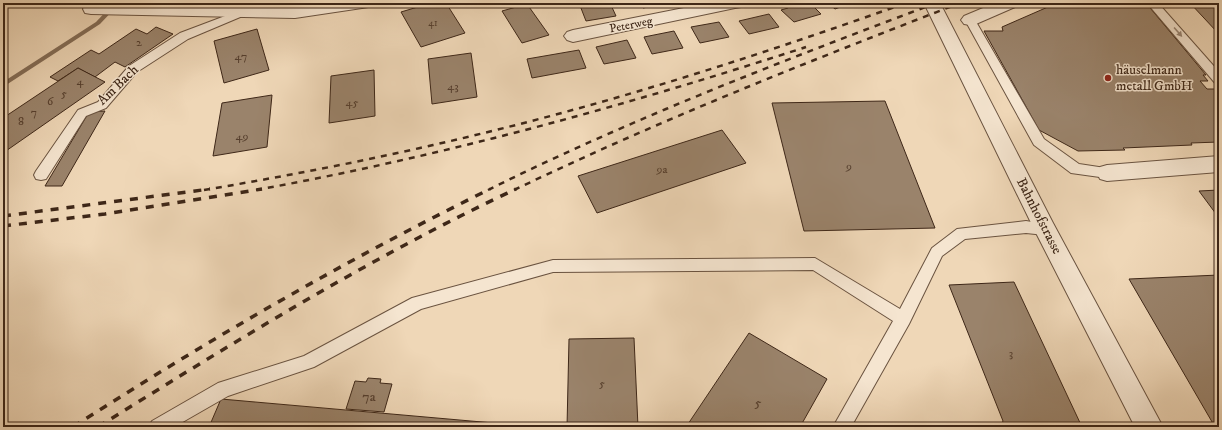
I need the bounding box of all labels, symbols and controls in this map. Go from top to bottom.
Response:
street label: Peterweg [608,13,654,37]
house number: 41 [428,17,438,29]
one-way arrow [1173,27,1182,38]
house number: 2 [136,35,142,50]
house number: 47 [235,49,247,64]
street label: Am Bach [94,60,143,109]
place label: häuselmann metall GmbH [1116,61,1193,95]
marker: häuselmann metall GmbH [1103,73,1113,83]
house number: 4 [77,74,85,89]
house number: 43 [447,79,459,94]
house number: 5 [61,86,67,101]
house number: 6 [47,94,54,109]
house number: 45 [346,95,358,110]
house number: 7 [31,105,37,120]
house number: 8 [18,114,24,129]
house number: 49 [236,129,248,144]
house number: 9 [845,159,852,174]
house number: 9a [655,162,668,177]
street label: Bahnhofstrasse [1012,175,1066,257]
house number: 3 [1009,346,1013,361]
house number: 5 [599,376,605,391]
house number: 7a [362,388,376,406]
house number: 5 [755,394,762,412]

